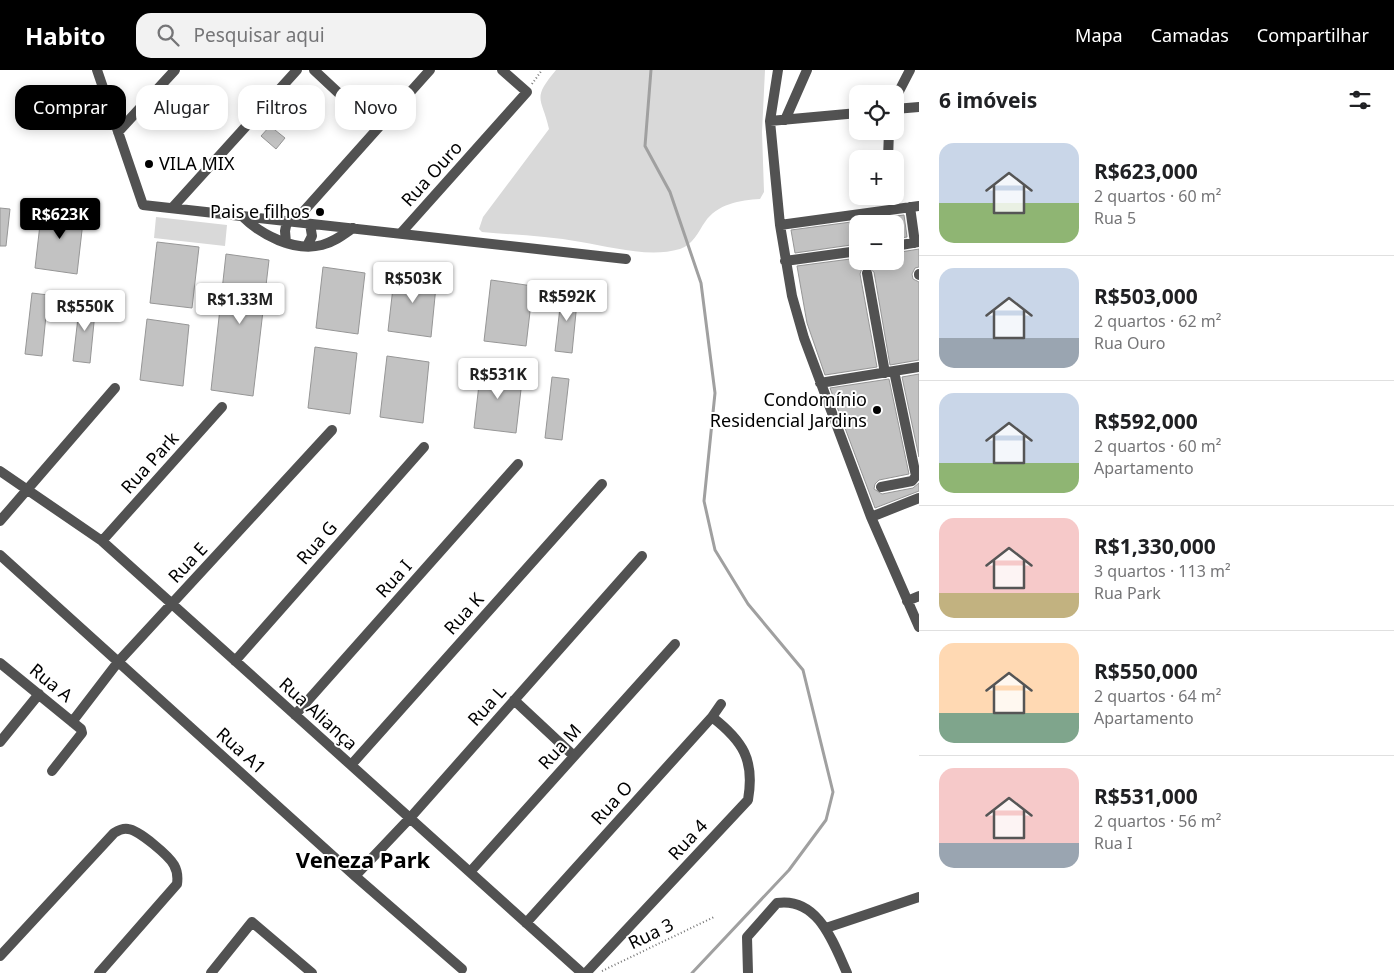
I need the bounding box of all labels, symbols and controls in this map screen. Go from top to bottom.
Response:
search box [136,13,486,58]
text: Habito [25,19,106,52]
icon: search [154,21,182,49]
text: Pesquisar aqui [194,22,325,48]
text: Mapa [1075,23,1123,47]
text: Camadas [1151,23,1229,47]
text: Compartilhar [1257,23,1369,47]
chip: Comprar [15,85,126,130]
chip: Alugar [136,85,228,130]
chip: Filtros [238,85,325,130]
chip: Novo [335,85,416,130]
map controls [849,85,904,270]
button: locate [849,85,904,140]
text: 6 imóveis [939,86,1037,114]
icon: filters [1346,86,1374,114]
street label: Rua Ouro [395,135,467,211]
button: + [849,150,904,205]
place label: VILA MIX [159,151,235,175]
text: R$623,000 [1094,157,1198,185]
marker: VILA MIX [143,158,155,170]
icon: home [979,163,1039,223]
text: 2 quartos · 60 m² [1094,185,1221,207]
pin: R$623K [19,198,101,240]
place label: Pais e filhos [210,199,310,223]
text: R$623K [31,203,89,225]
marker: Pais e filhos [314,206,326,218]
text: Rua 5 [1094,207,1136,229]
button: − [849,215,904,270]
pin: R$503K [372,262,454,304]
text: R$503K [384,267,442,289]
pin: R$592K [526,280,608,322]
pin: R$1.33M [194,282,286,325]
text: R$503,000 [1094,282,1198,310]
text: R$592K [538,285,596,307]
text: R$1.33M [207,288,273,310]
icon: home [979,288,1039,348]
pin: R$550K [44,290,126,332]
text: R$550K [56,295,114,317]
text: 2 quartos · 62 m² [1094,310,1221,332]
text: Rua Ouro [1094,332,1165,354]
pin: R$531K [457,358,539,400]
text: R$531K [469,363,527,385]
place label: Condomínio Residencial Jardins [710,387,867,432]
marker: Condomínio Residencial Jardins [871,404,883,416]
text: R$592,000 [1094,407,1198,435]
icon: home [979,413,1039,473]
street label: Rua Park [115,426,184,498]
text: 2 quartos · 60 m² [1094,435,1221,457]
text: Apartamento [1094,457,1194,479]
street label: Rua G [291,516,342,569]
text: R$1,330,000 [1094,532,1216,560]
street label: Rua E [162,537,212,588]
icon: home [979,538,1039,598]
street label: Rua I [370,554,417,602]
text: 3 quartos · 113 m² [1094,560,1231,582]
text: Rua Park [1094,582,1161,604]
street label: Rua K [438,587,489,639]
text: R$550,000 [1094,657,1198,685]
street label: Rua A [25,658,78,707]
icon: home [979,663,1039,723]
street label: Rua Aliança [274,672,363,755]
street label: Rua L [462,680,511,731]
text: 2 quartos · 64 m² [1094,685,1221,707]
text: Apartamento [1094,707,1194,729]
street label: Rua M [532,718,586,774]
street label: Rua A1 [212,722,272,779]
street label: Rua O [585,775,637,829]
text: R$531,000 [1094,782,1198,810]
icon: home [979,788,1039,848]
text: 2 quartos · 56 m² [1094,810,1221,832]
street label: Rua 4 [662,814,712,865]
text: Rua I [1094,832,1132,854]
district label: Veneza Park [296,844,430,874]
street label: Rua 3 [624,912,677,954]

